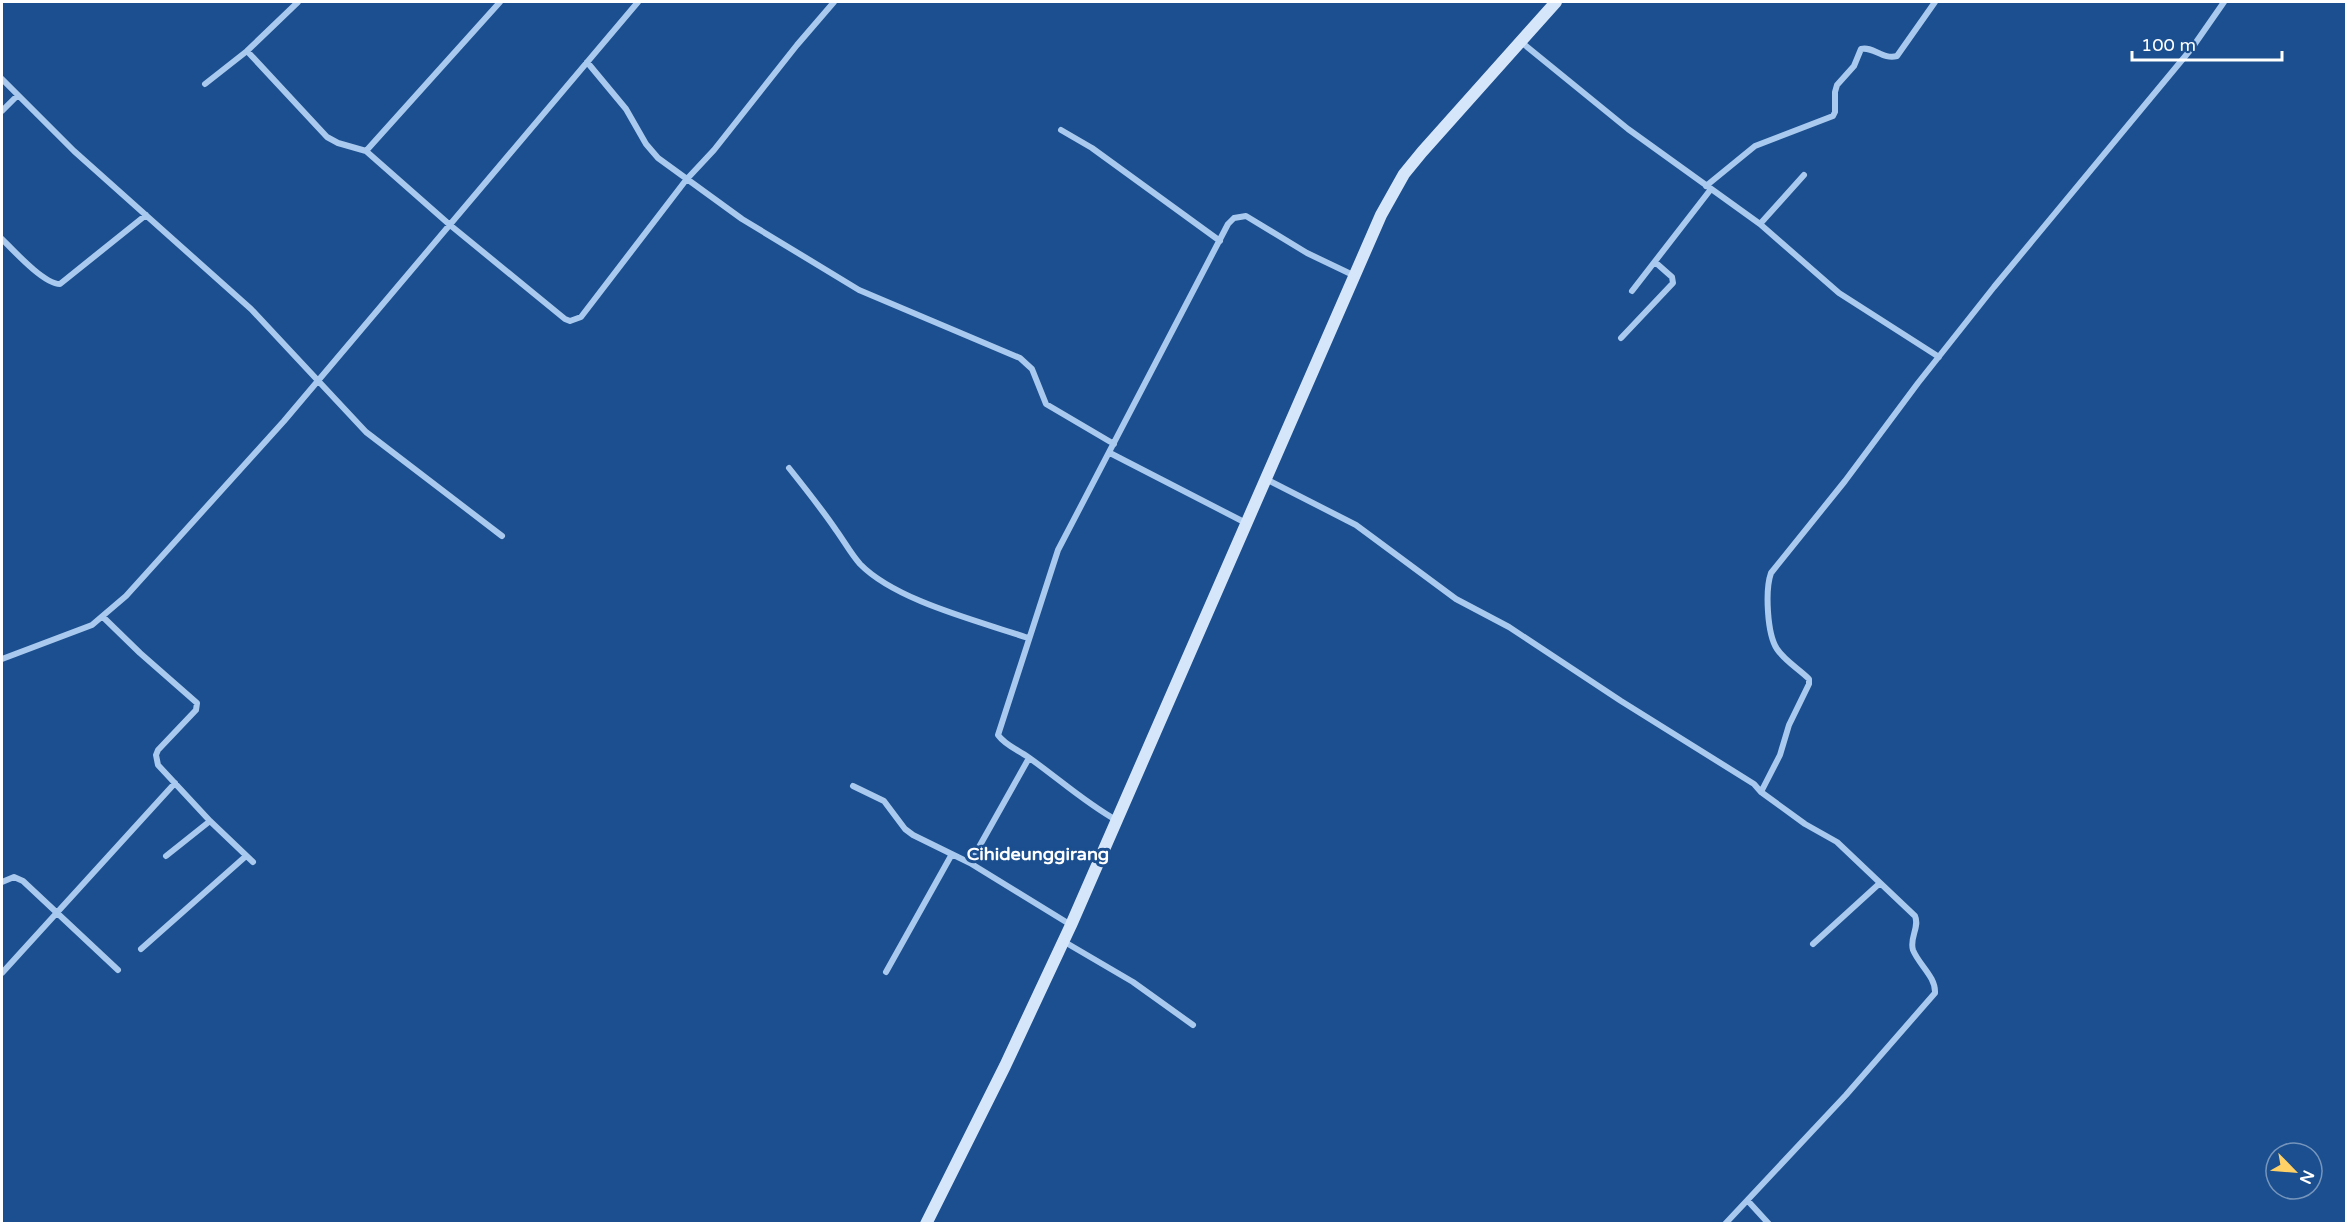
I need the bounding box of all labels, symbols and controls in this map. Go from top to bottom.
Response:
scale bar [2132,24,2282,62]
text: 100 m [2141,34,2196,56]
district label: Cihideunggirang [967,843,1109,865]
north arrow [2264,1141,2324,1201]
text: N [2295,1167,2318,1187]

